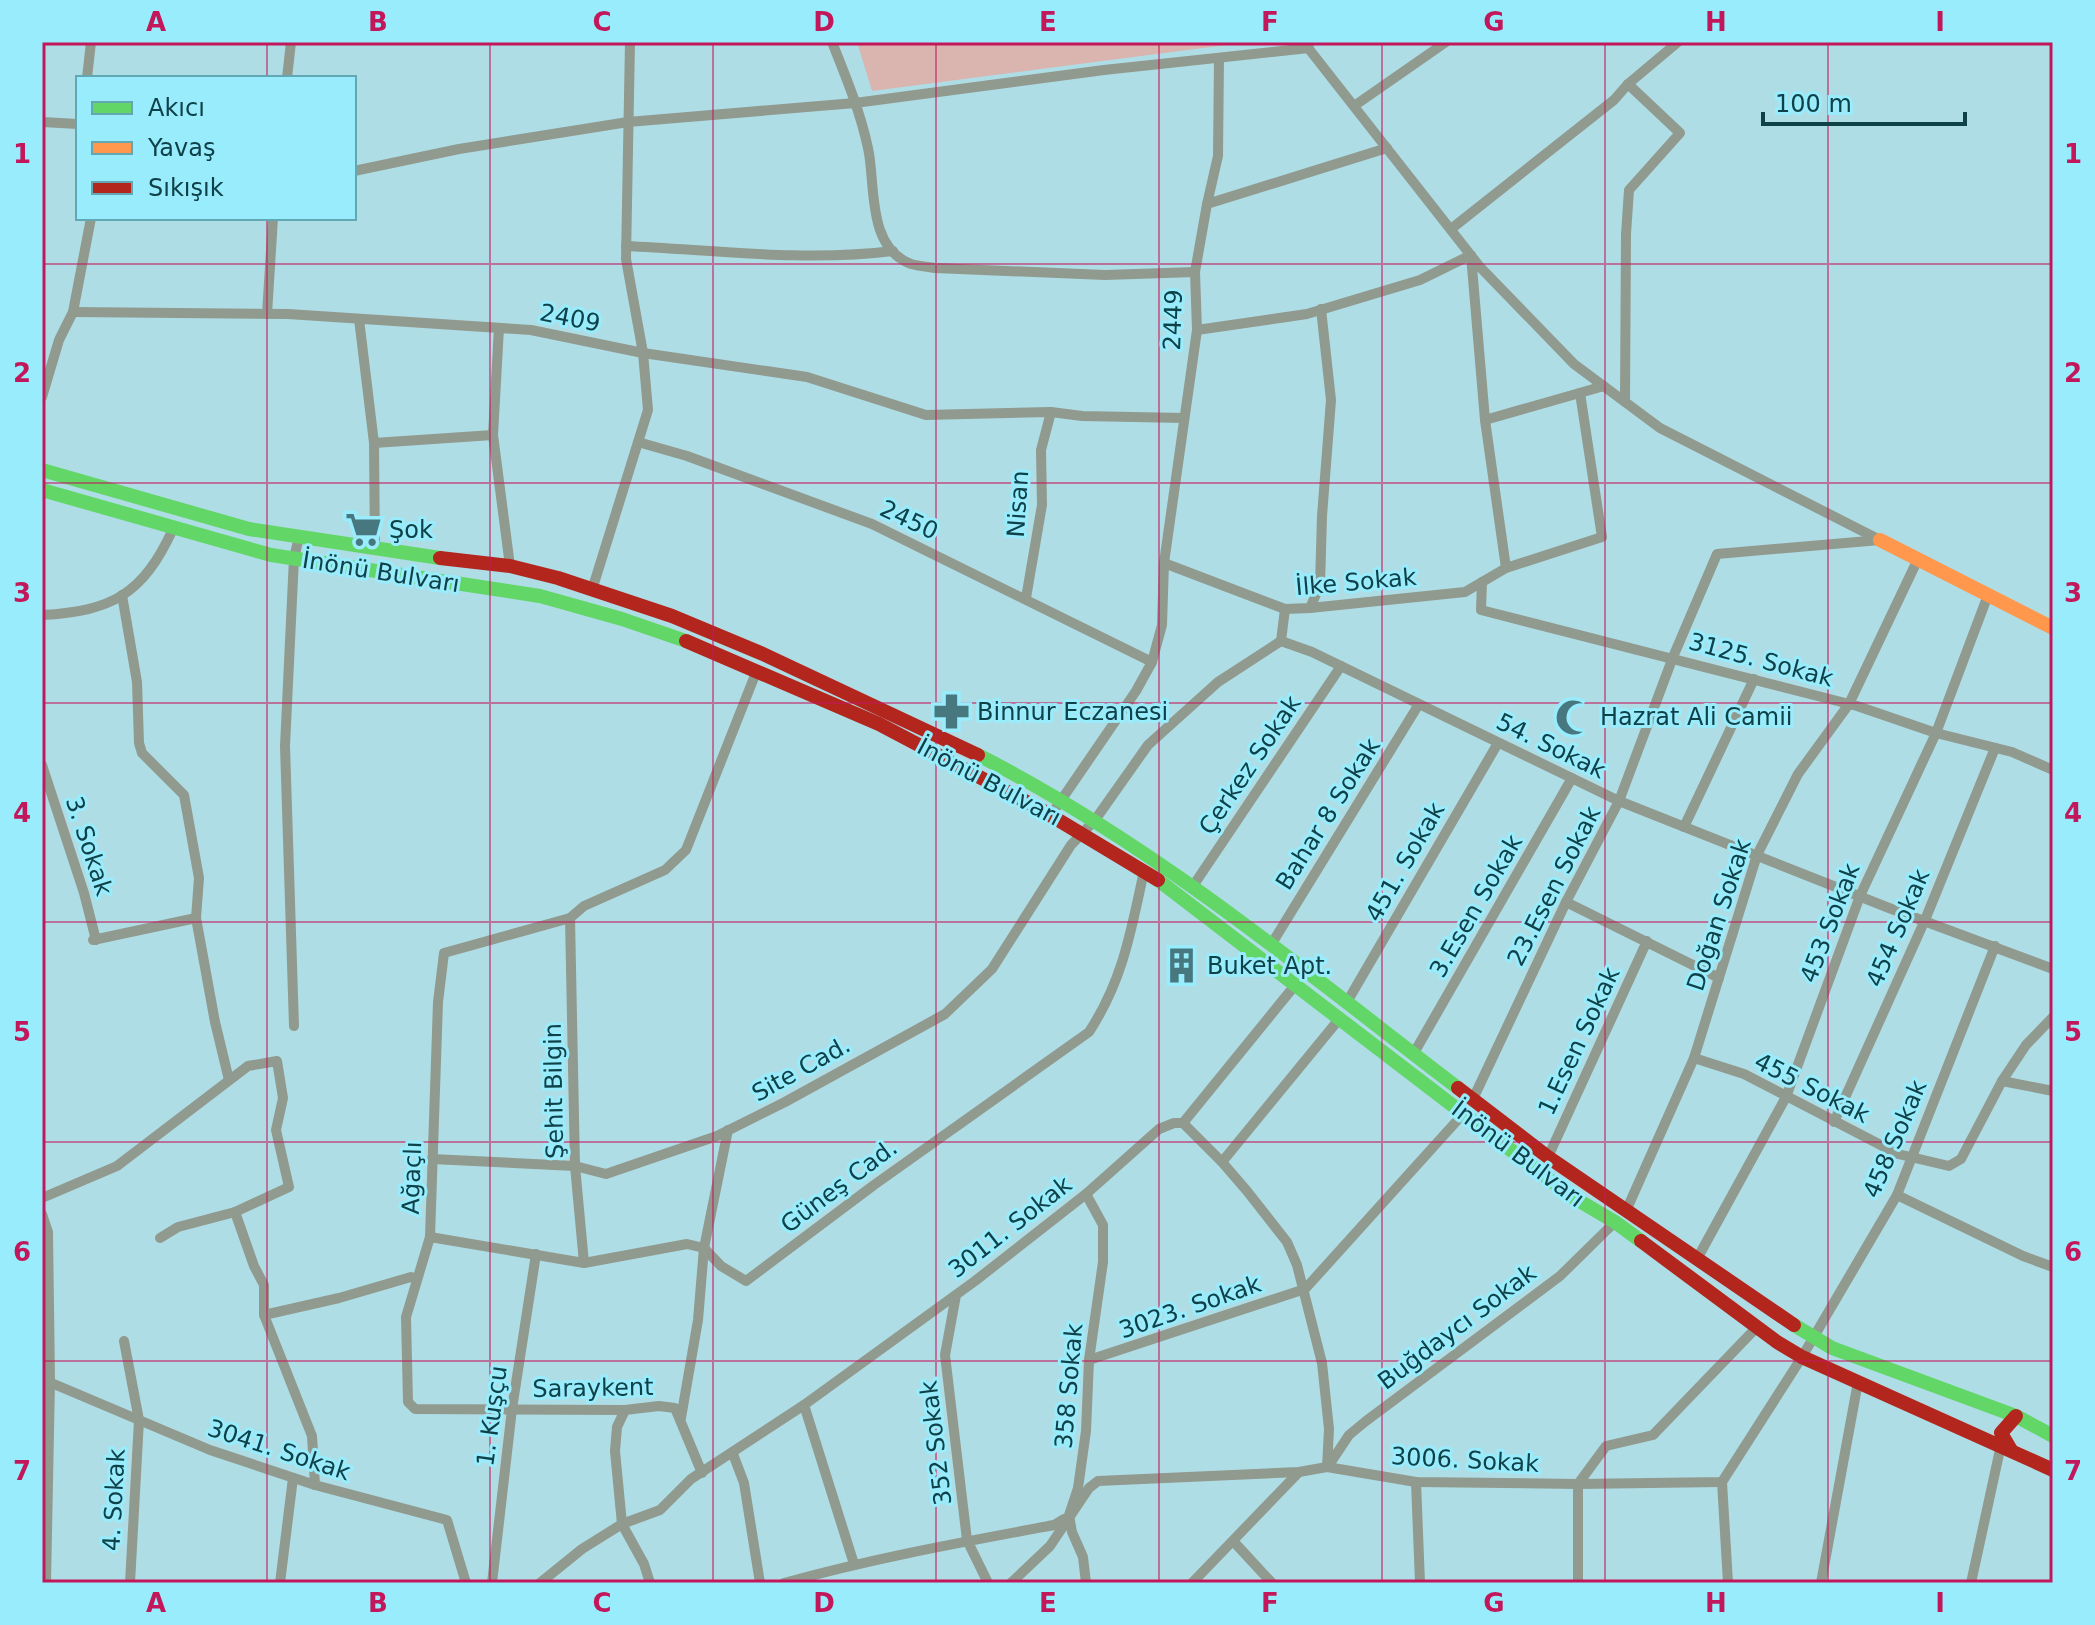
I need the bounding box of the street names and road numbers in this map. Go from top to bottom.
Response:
street label: 2449 [1158,289,1188,351]
street label: 2409 [537,298,603,338]
street label: Nisan [1002,470,1034,538]
street label: 2450 [875,494,943,546]
street label: İnönü Bulvarı [300,545,462,598]
street label: İlke Sokak [1294,562,1418,601]
street label: 3125. Sokak [1686,627,1836,693]
street label: Çerkez Sokak [1193,690,1307,840]
street label: 54. Sokak [1492,708,1610,784]
street label: İnönü Bulvarı [912,731,1066,832]
street label: Bahar 8 Sokak [1270,733,1386,895]
street label: 3. Sokak [60,793,118,899]
street label: 451. Sokak [1360,797,1450,927]
street label: 23.Esen Sokak [1502,801,1606,971]
street label: 3.Esen Sokak [1424,830,1528,982]
street label: Doğan Sokak [1681,835,1757,994]
street label: 453 Sokak [1794,859,1866,987]
street label: 454 Sokak [1861,865,1935,991]
street label: 1.Esen Sokak [1532,962,1626,1119]
street label: Şehit Bilgin [539,1023,569,1159]
street label: Site Cad. [747,1031,855,1107]
street label: 455 Sokak [1750,1047,1874,1129]
street label: 458 Sokak [1858,1076,1932,1202]
street label: İnönü Bulvarı [1446,1094,1590,1213]
street label: Güneş Cad. [775,1133,903,1239]
street label: Ağaçlı [397,1141,427,1215]
street label: 3011. Sokak [943,1170,1077,1284]
street label: Buğdaycı Sokak [1372,1258,1542,1396]
street label: 3023. Sokak [1115,1270,1265,1344]
street label: 358 Sokak [1050,1322,1088,1450]
street label: 1. Kuşçu [471,1364,513,1468]
street label: Saraykent [532,1373,654,1403]
street label: 352 Sokak [914,1379,958,1507]
street label: 3041. Sokak [204,1414,354,1486]
street label: 3006. Sokak [1390,1442,1540,1478]
street label: 4. Sokak [97,1448,131,1552]

